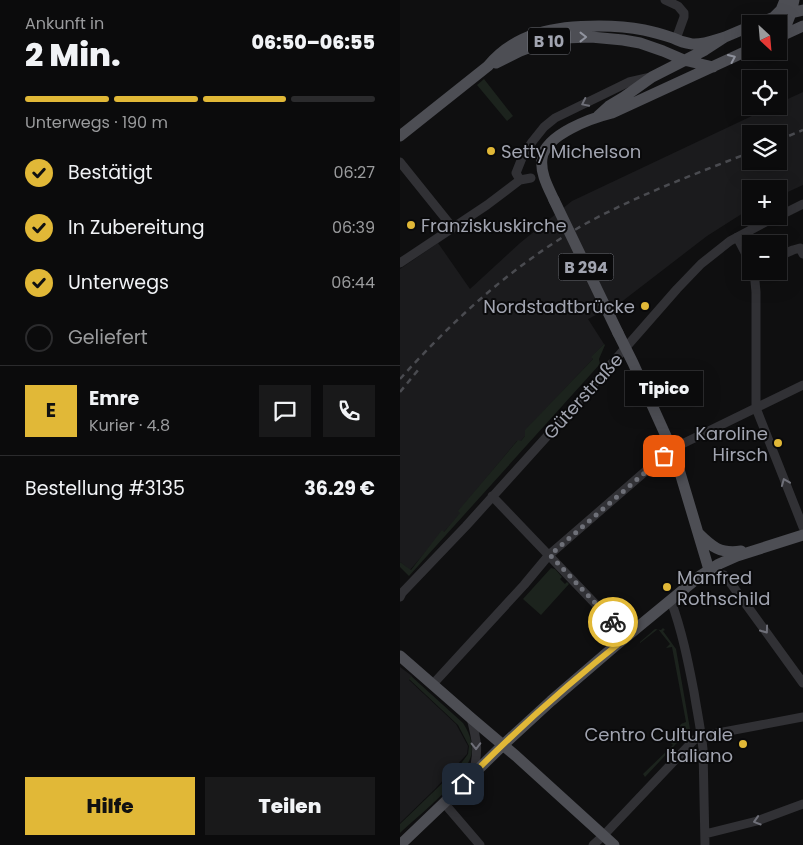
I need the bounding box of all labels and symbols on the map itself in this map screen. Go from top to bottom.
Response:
north arrow [742,15,788,60]
road number: B 10 [528,27,570,54]
one-way arrow [580,32,588,42]
one-way arrow [727,54,736,65]
one-way arrow [581,96,590,107]
place label: Setty Michelson [501,139,641,164]
marker: Setty Michelson [485,145,497,157]
place label: Franziskuskirche [421,213,567,238]
marker: Franziskuskirche [405,219,417,231]
road number: B 294 [558,253,614,280]
place label: Nordstadtbrücke [483,294,635,319]
marker: Nordstadtbrücke [639,300,651,312]
street label: Güterstraße [538,347,628,445]
callout: Tipico [625,371,703,406]
place label: Karoline Hirsch [695,421,768,467]
pin [643,435,685,477]
marker: Karoline Hirsch [772,437,784,449]
one-way arrow [781,478,791,487]
place label: Manfred Rothschild [677,565,770,611]
marker: Manfred Rothschild [661,581,673,593]
courier [588,597,638,647]
one-way arrow [759,624,768,634]
place label: Centro Culturale Italiano [584,722,733,768]
marker: Centro Culturale Italiano [737,738,749,750]
one-way arrow [471,742,481,750]
pin [442,763,484,805]
one-way arrow [754,815,762,825]

